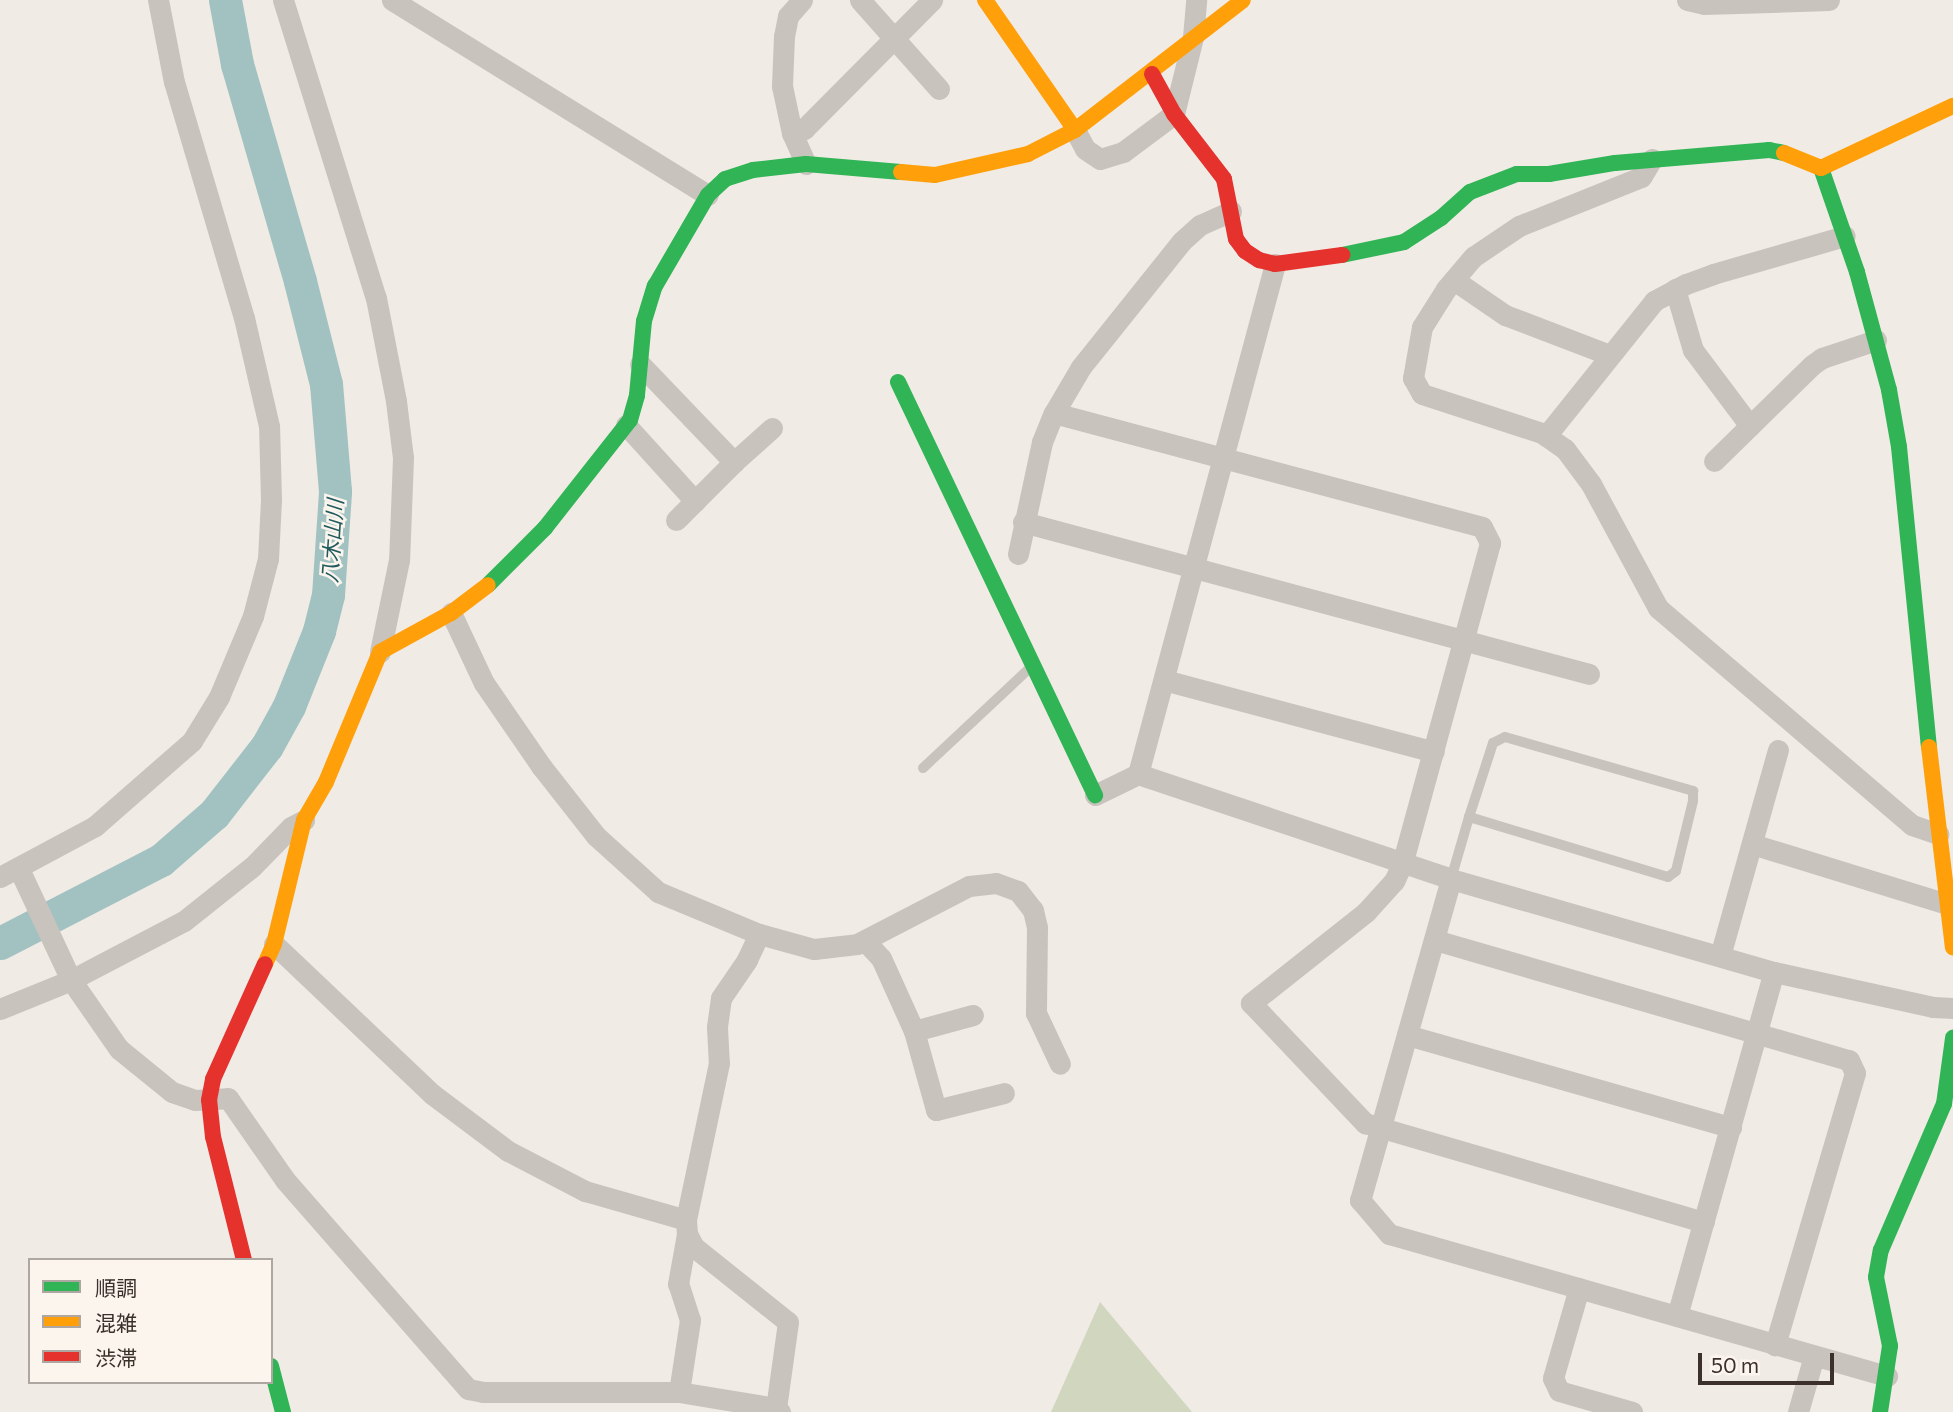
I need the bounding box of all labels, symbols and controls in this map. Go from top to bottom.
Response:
water label: 八木山川 [317,498,347,584]
legend [28,1258,273,1384]
text: 順調 [95,1275,137,1300]
text: 混雑 [95,1310,137,1335]
scale bar [1701,1338,1838,1382]
text: 渋滞 [95,1345,137,1370]
text: 50 m [1711,1352,1759,1377]

